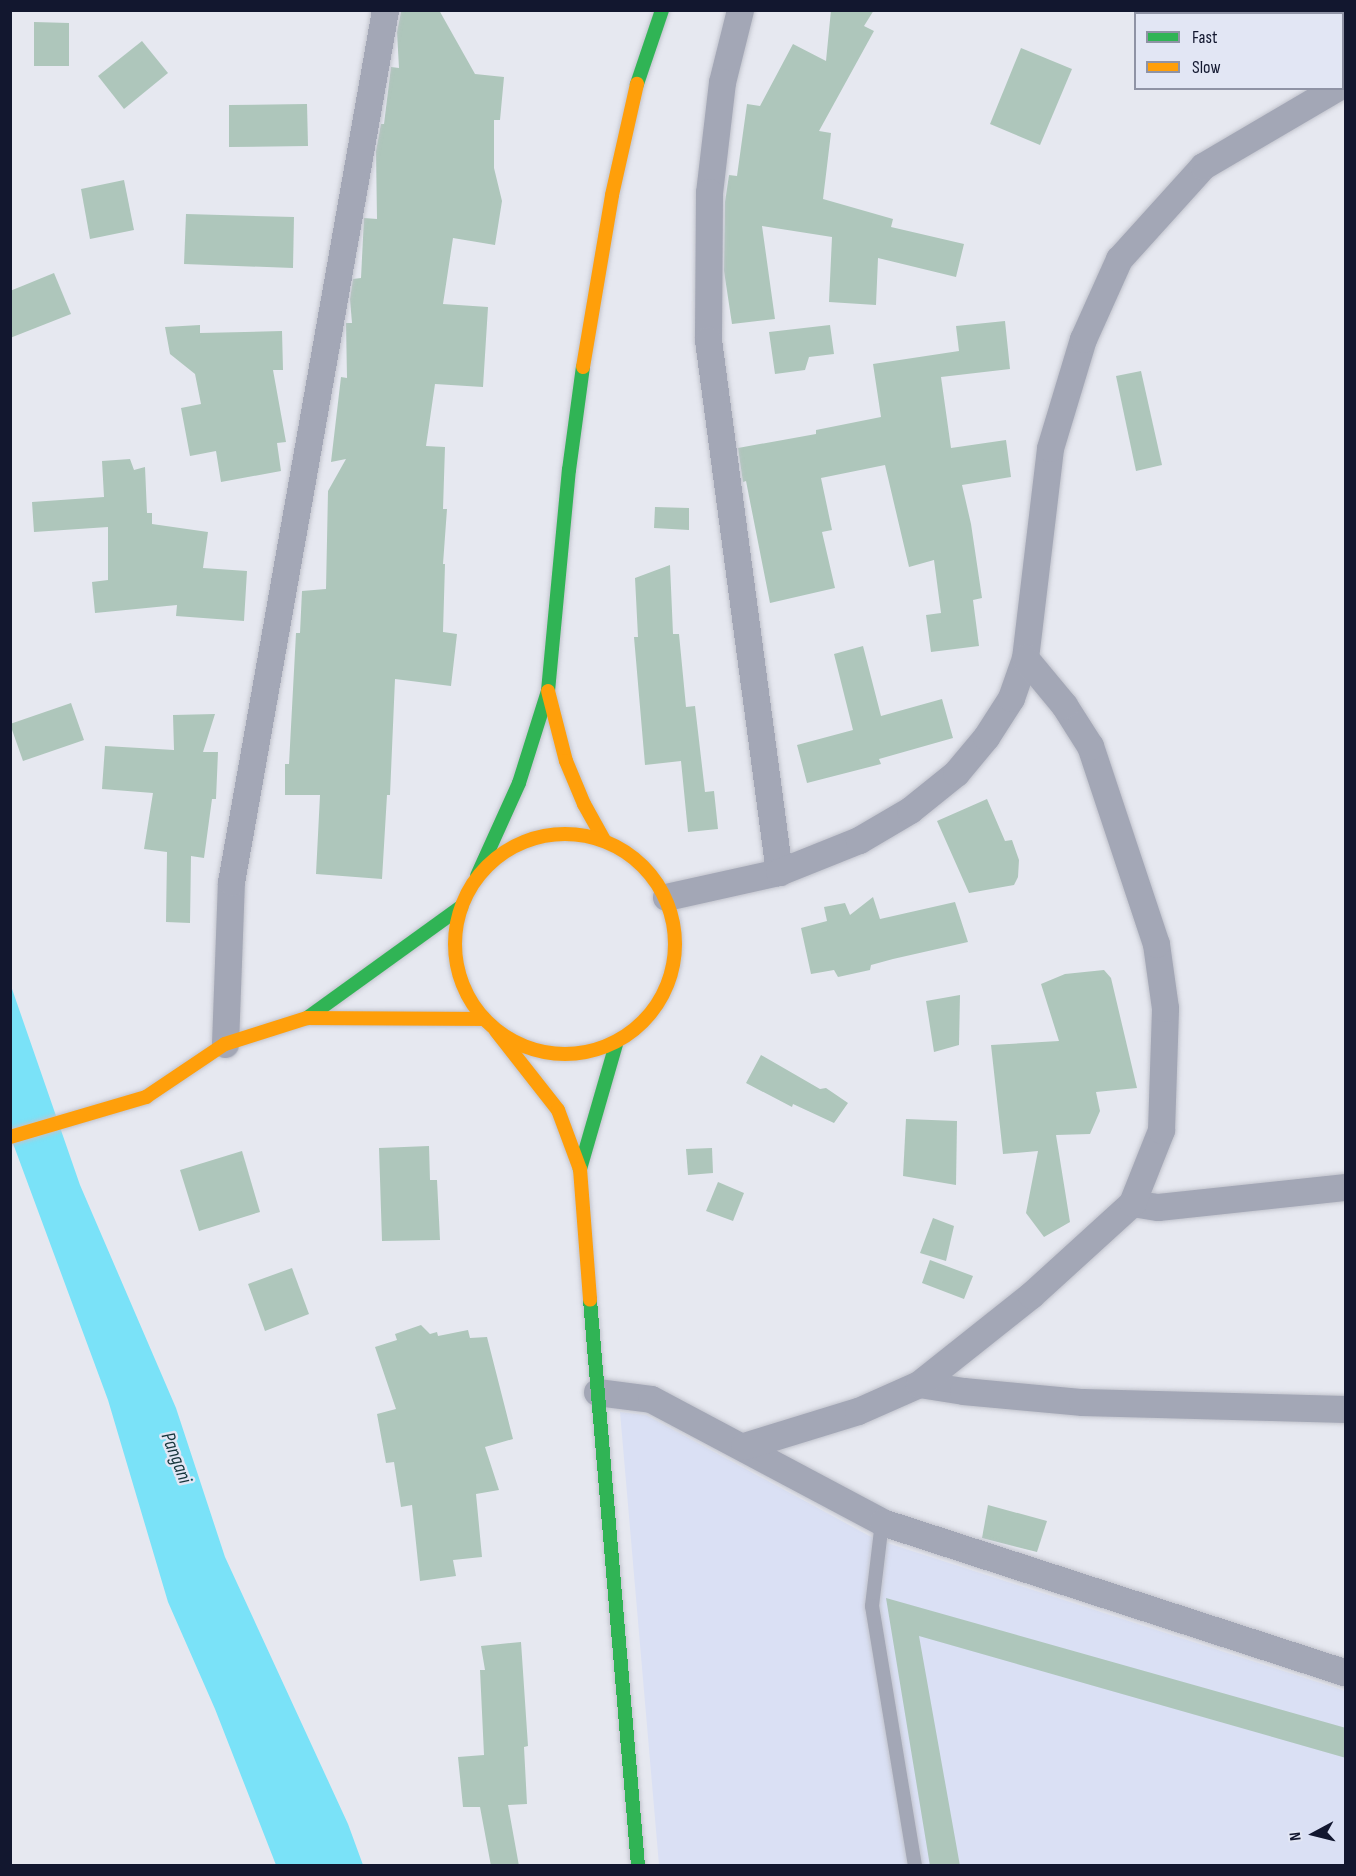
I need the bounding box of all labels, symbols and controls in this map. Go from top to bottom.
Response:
legend [1134,12,1344,90]
text: Fast [1192,27,1217,48]
text: Slow [1192,57,1221,78]
water label: Pangani [155,1429,197,1487]
north arrow [1284,1804,1344,1864]
text: N [1286,1831,1306,1842]

